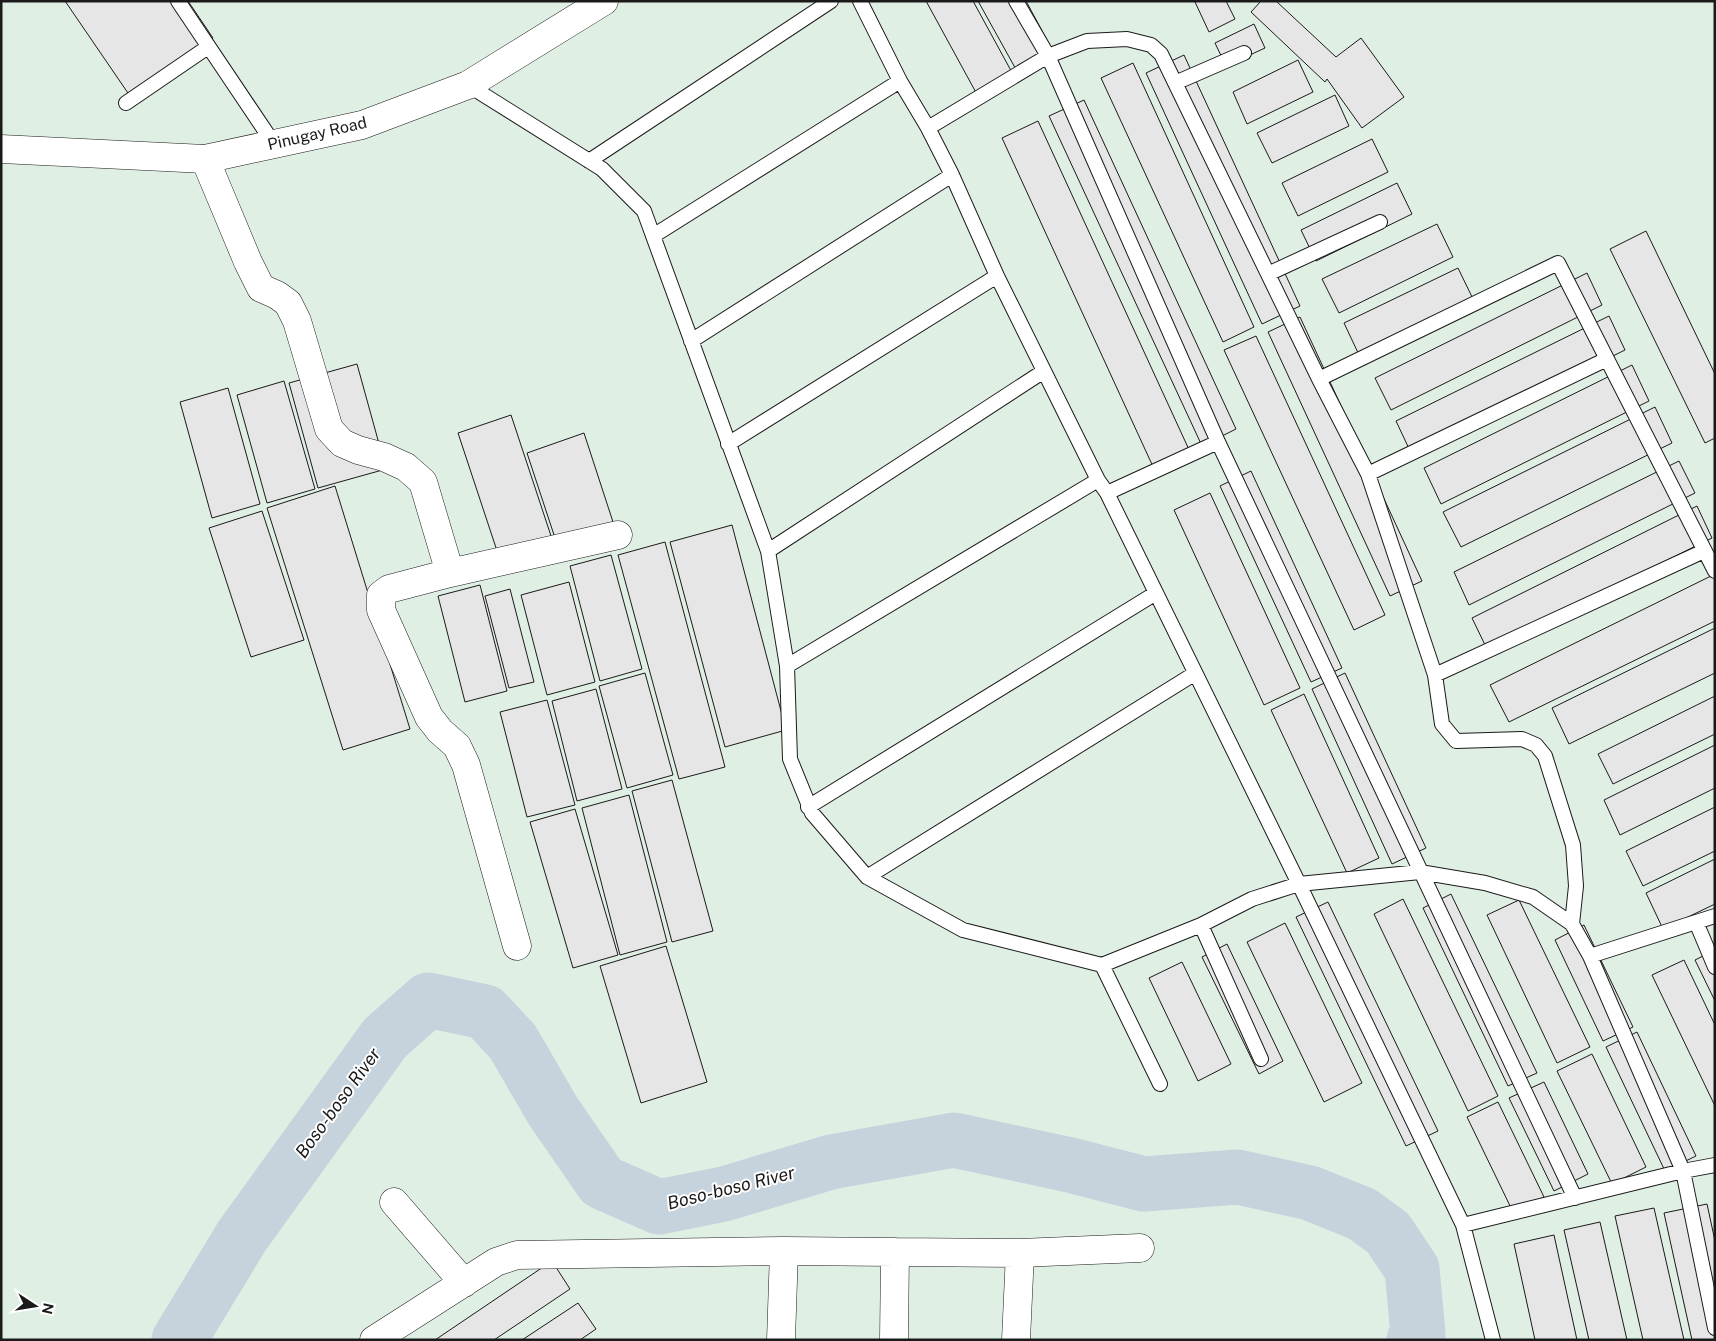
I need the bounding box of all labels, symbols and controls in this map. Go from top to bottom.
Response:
street label: Pinugay Road [266,113,369,154]
water label: Boso-boso River [291,1043,385,1162]
water label: Boso-boso River [665,1161,797,1214]
north arrow [10,1281,60,1331]
text: N [39,1302,57,1316]

